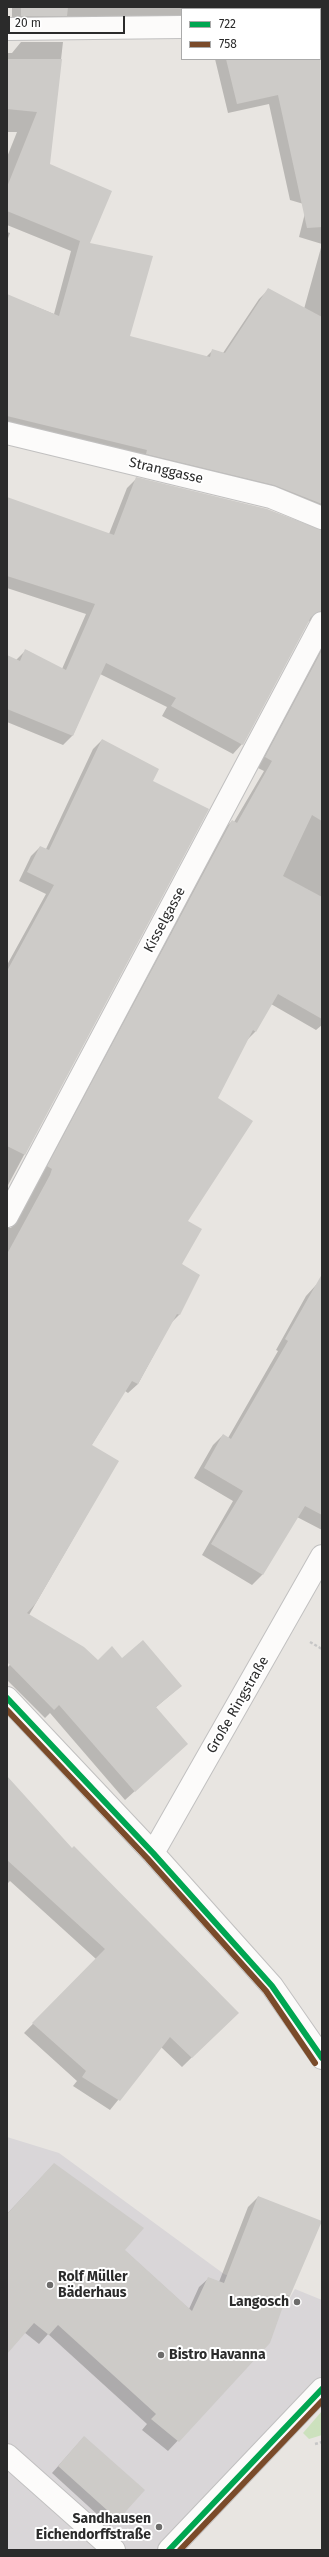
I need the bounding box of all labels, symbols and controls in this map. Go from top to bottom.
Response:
scale bar [10,8,127,34]
legend [181,8,321,60]
text: 20 m [15,16,41,30]
text: 722 [219,17,236,31]
text: 758 [219,37,237,51]
street label: Stranggasse [127,454,205,488]
street label: Kisselgasse [141,884,189,956]
street label: Große Ringstraße [203,1653,273,1757]
place label: Rolf Müller Bäderhaus [58,2269,128,2302]
marker: Rolf Müller Bäderhaus [45,2280,55,2290]
place label: Langosch [229,2294,289,2310]
marker: Langosch [292,2297,302,2307]
place label: Bistro Havanna [169,2347,266,2363]
marker: Bistro Havanna [156,2350,166,2360]
place label: Sandhausen Eichendorffstraße [36,2511,151,2544]
marker: Sandhausen Eichendorffstraße [154,2522,164,2532]

